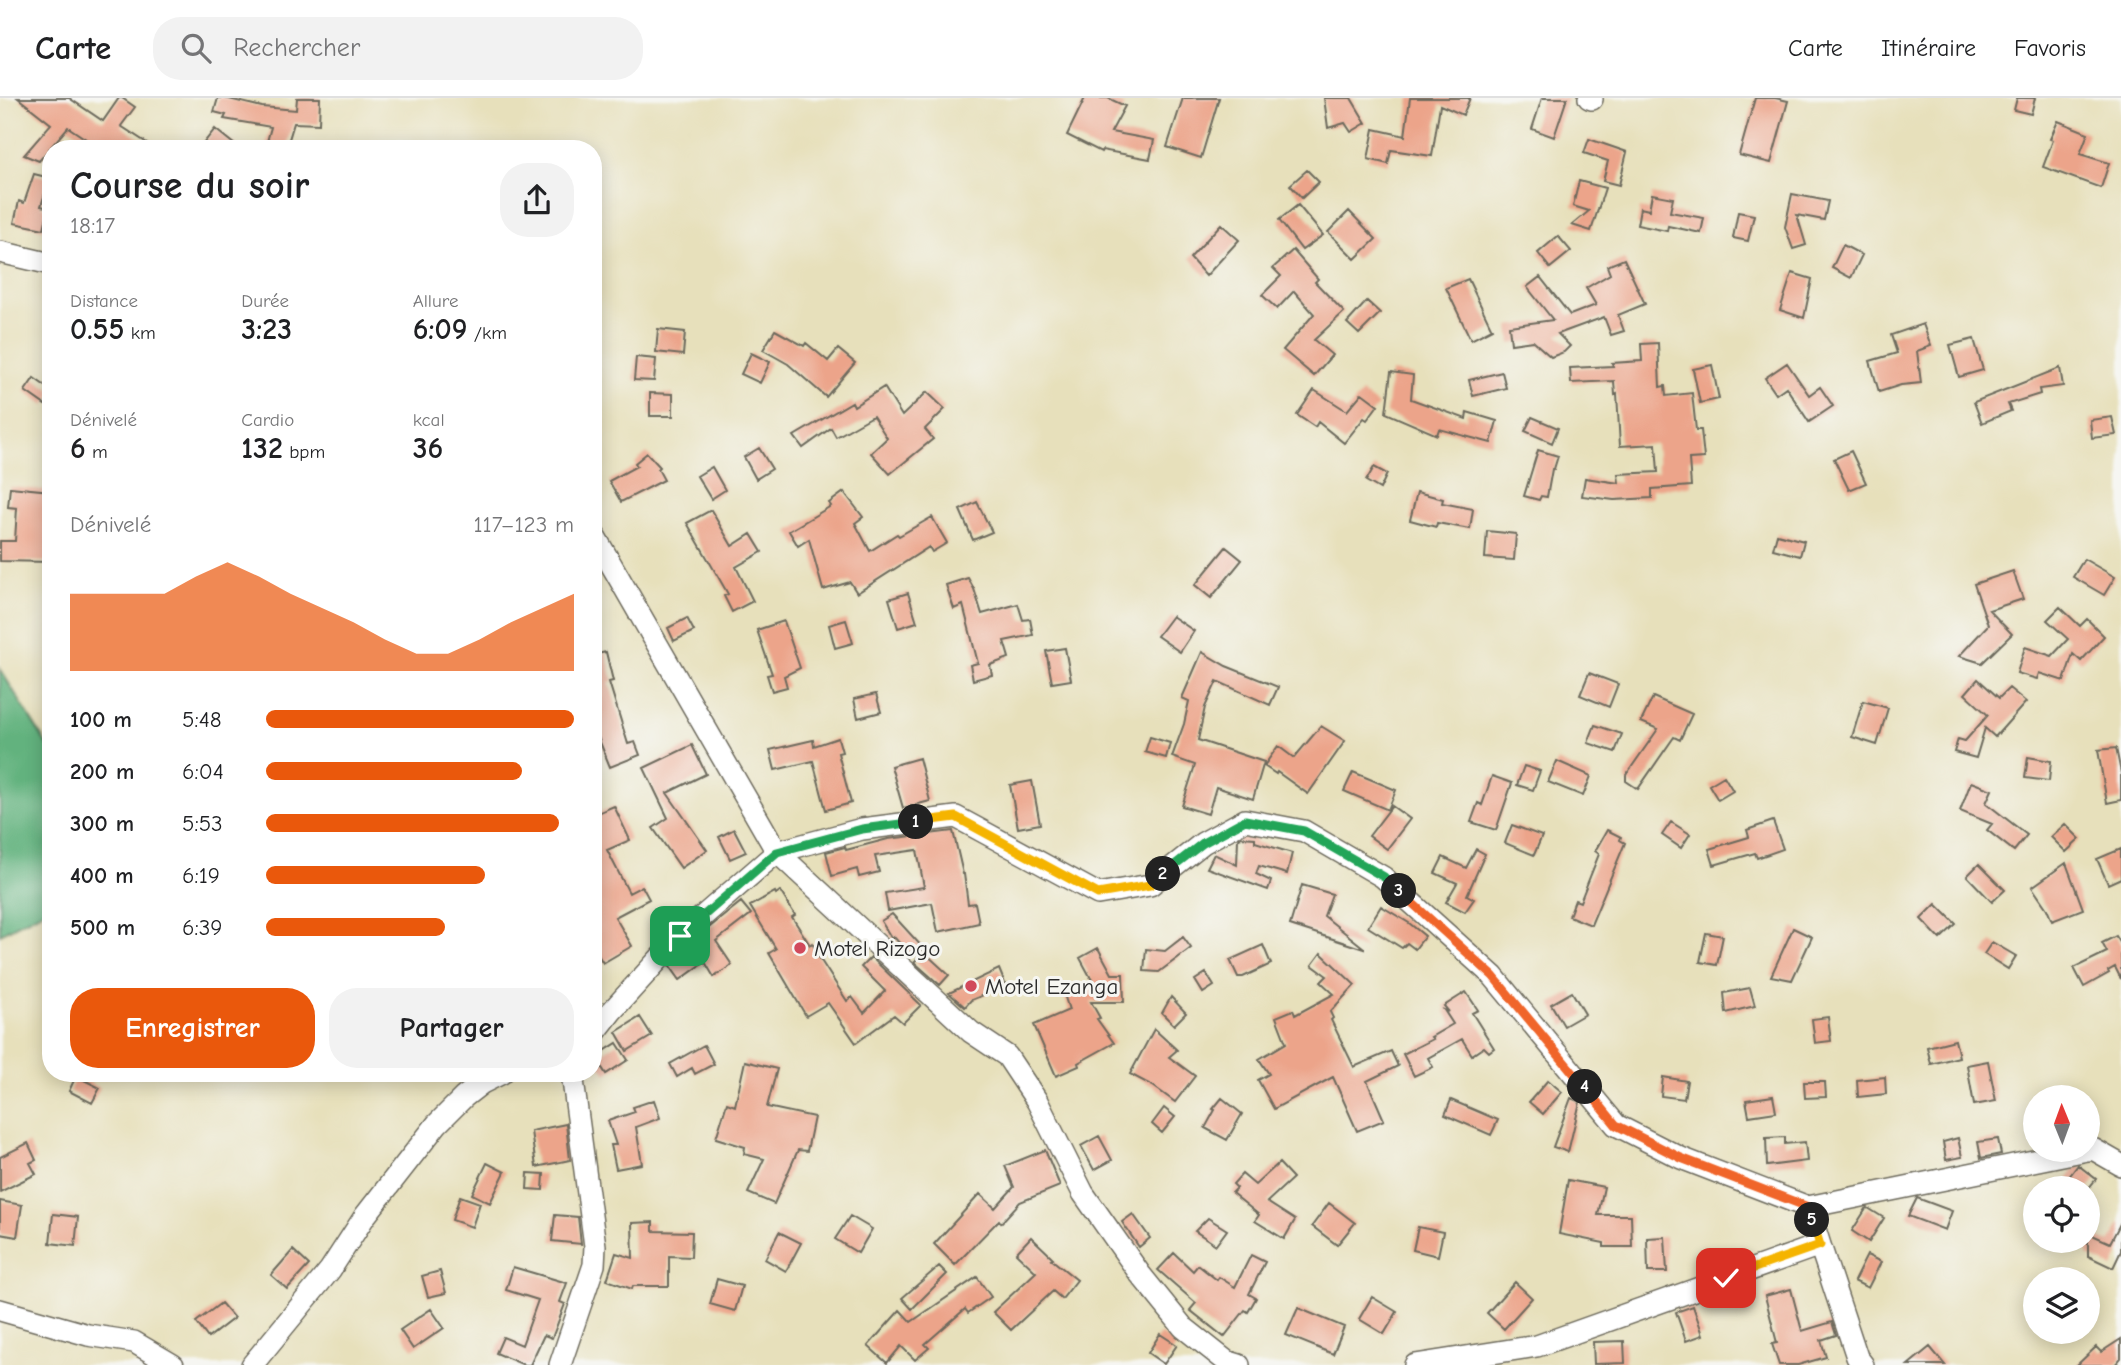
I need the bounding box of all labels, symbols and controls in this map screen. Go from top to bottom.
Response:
search box [153,17,643,80]
text: Carte [35,29,111,67]
icon: search [177,29,215,67]
text: Rechercher [233,33,360,63]
text: Carte [1788,34,1843,62]
text: Itinéraire [1881,34,1976,62]
text: Favoris [2014,34,2086,62]
button: share [500,163,574,237]
text: Course du soir [70,164,309,208]
text: 18:17 [70,212,115,239]
text: Distance [70,290,138,312]
text: Durée [241,290,289,312]
text: Allure [413,290,458,312]
text: 0.55 [70,312,124,347]
text: 3:23 [241,312,292,347]
text: 6:09 [413,312,467,347]
text: km [124,322,156,344]
text: /km [467,322,507,344]
text: Dénivelé [70,409,137,431]
text: Cardio [241,409,294,431]
text: kcal [413,409,445,431]
text: 6 [70,431,86,466]
text: 132 [241,431,283,466]
text: 36 [413,431,443,466]
text: m [86,441,108,463]
text: bpm [283,441,325,463]
text: Dénivelé [70,511,151,538]
text: 117–123 m [473,511,574,538]
text: 100 m [70,706,132,733]
text: 5:48 [182,706,222,733]
text: 200 m [70,758,134,785]
text: 6:04 [182,758,224,785]
pin: 1 [898,804,934,840]
text: 300 m [70,810,134,837]
text: 5:53 [182,810,223,837]
text: 1 [912,810,919,832]
pin: 2 [1146,856,1180,892]
text: 400 m [70,862,134,889]
text: 6:19 [182,862,220,889]
text: 2 [1158,862,1167,884]
pin: 3 [1382,874,1416,908]
text: 3 [1394,879,1403,901]
pin [650,906,710,966]
text: 500 m [70,914,135,941]
text: 6:39 [182,914,222,941]
icon: arrive [661,917,699,955]
place label: Motel Rizogo [814,935,940,962]
marker: Motel Rizogo [792,940,808,956]
place label: Motel Ezanga [985,973,1118,1000]
marker: Motel Ezanga [963,978,979,994]
button: Enregistrer [70,988,315,1068]
button: Partager [329,988,574,1068]
pin: 4 [1568,1070,1602,1104]
text: 4 [1580,1075,1589,1097]
north arrow [2023,1085,2100,1162]
map controls [2023,1085,2100,1344]
button: locate [2023,1176,2100,1253]
pin: 5 [1794,1202,1829,1238]
text: 5 [1806,1208,1817,1230]
pin [1696,1248,1756,1308]
icon: check [1707,1259,1745,1297]
button: layers [2023,1267,2100,1344]

